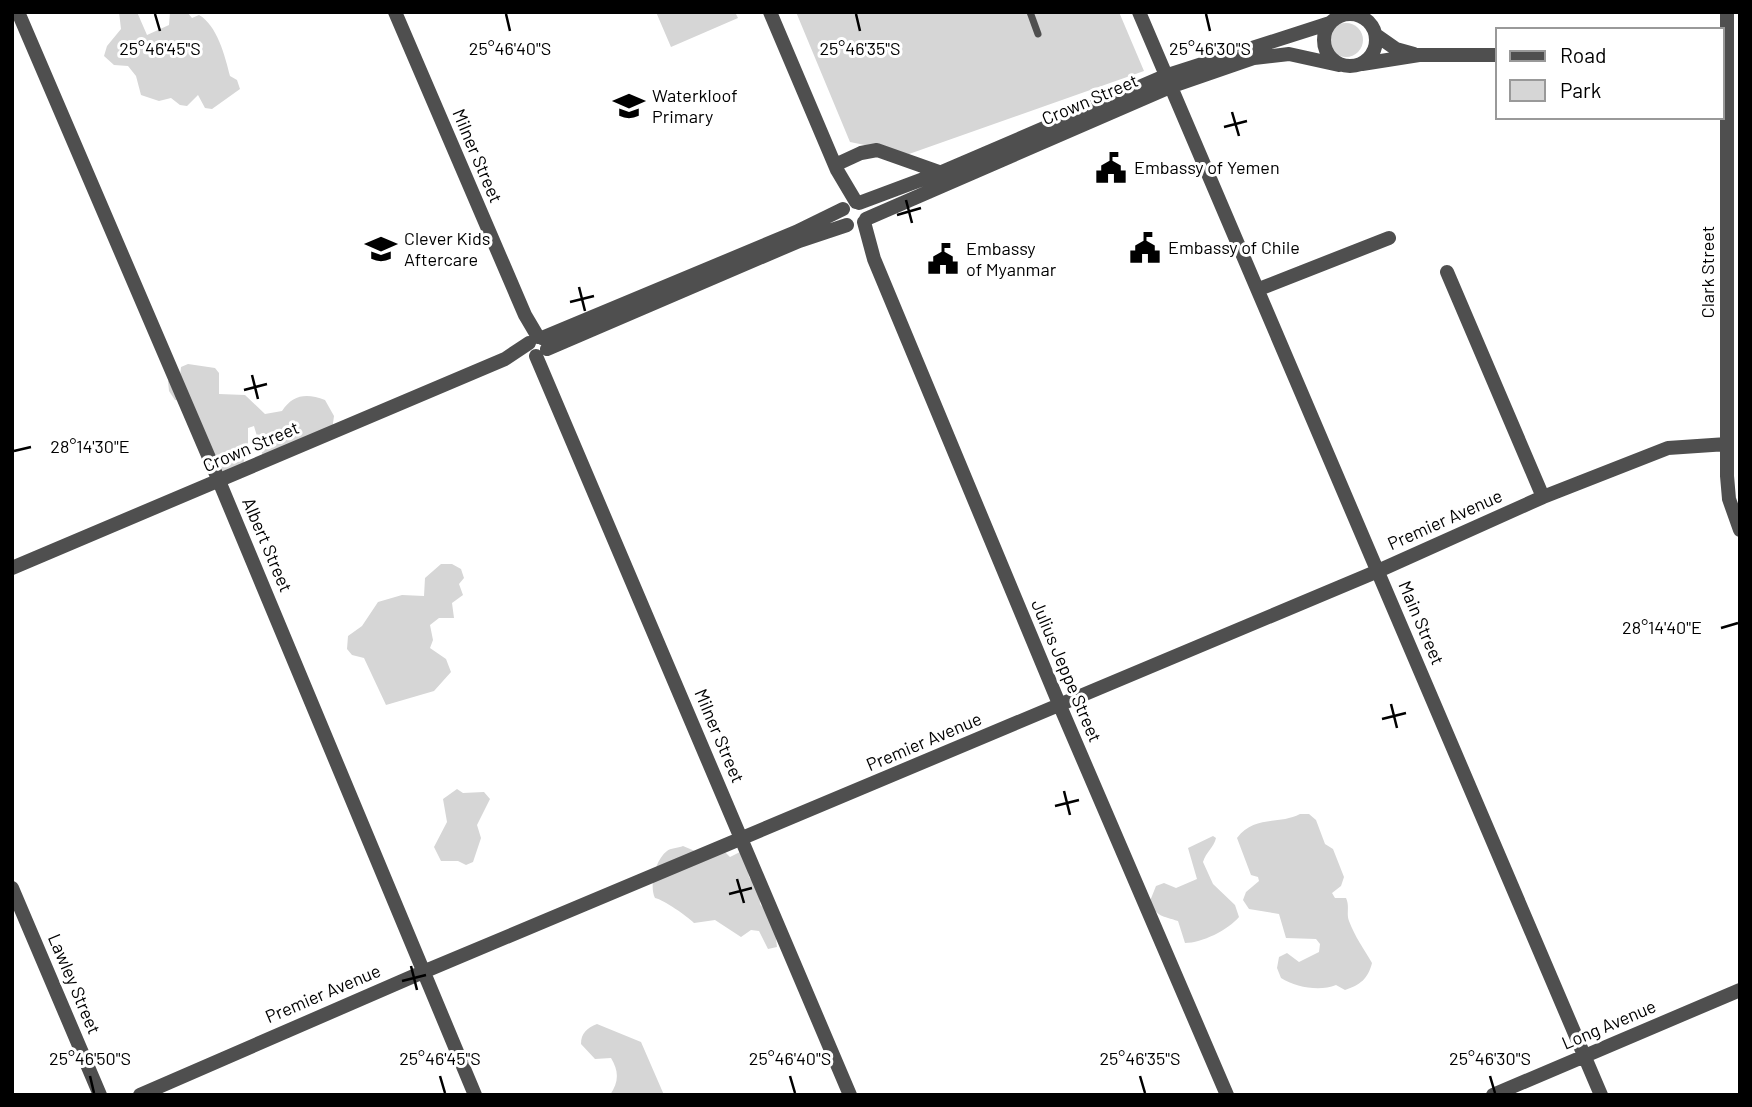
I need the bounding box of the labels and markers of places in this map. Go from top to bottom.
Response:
place label: Waterkloof Primary [652,84,738,127]
school or university icon: Waterkloof Primary [612,89,646,123]
public building icon: Embassy of Yemen [1094,151,1128,185]
place label: Embassy of Yemen [1134,156,1280,178]
place label: Clever Kids Aftercare [404,227,491,270]
public building icon: Embassy of Chile [1128,231,1162,265]
school or university icon: Clever Kids Aftercare [364,232,398,266]
place label: Embassy of Chile [1168,236,1300,258]
place label: Embassy of Myanmar [966,237,1057,280]
public building icon: Embassy of Myanmar [926,242,960,276]

